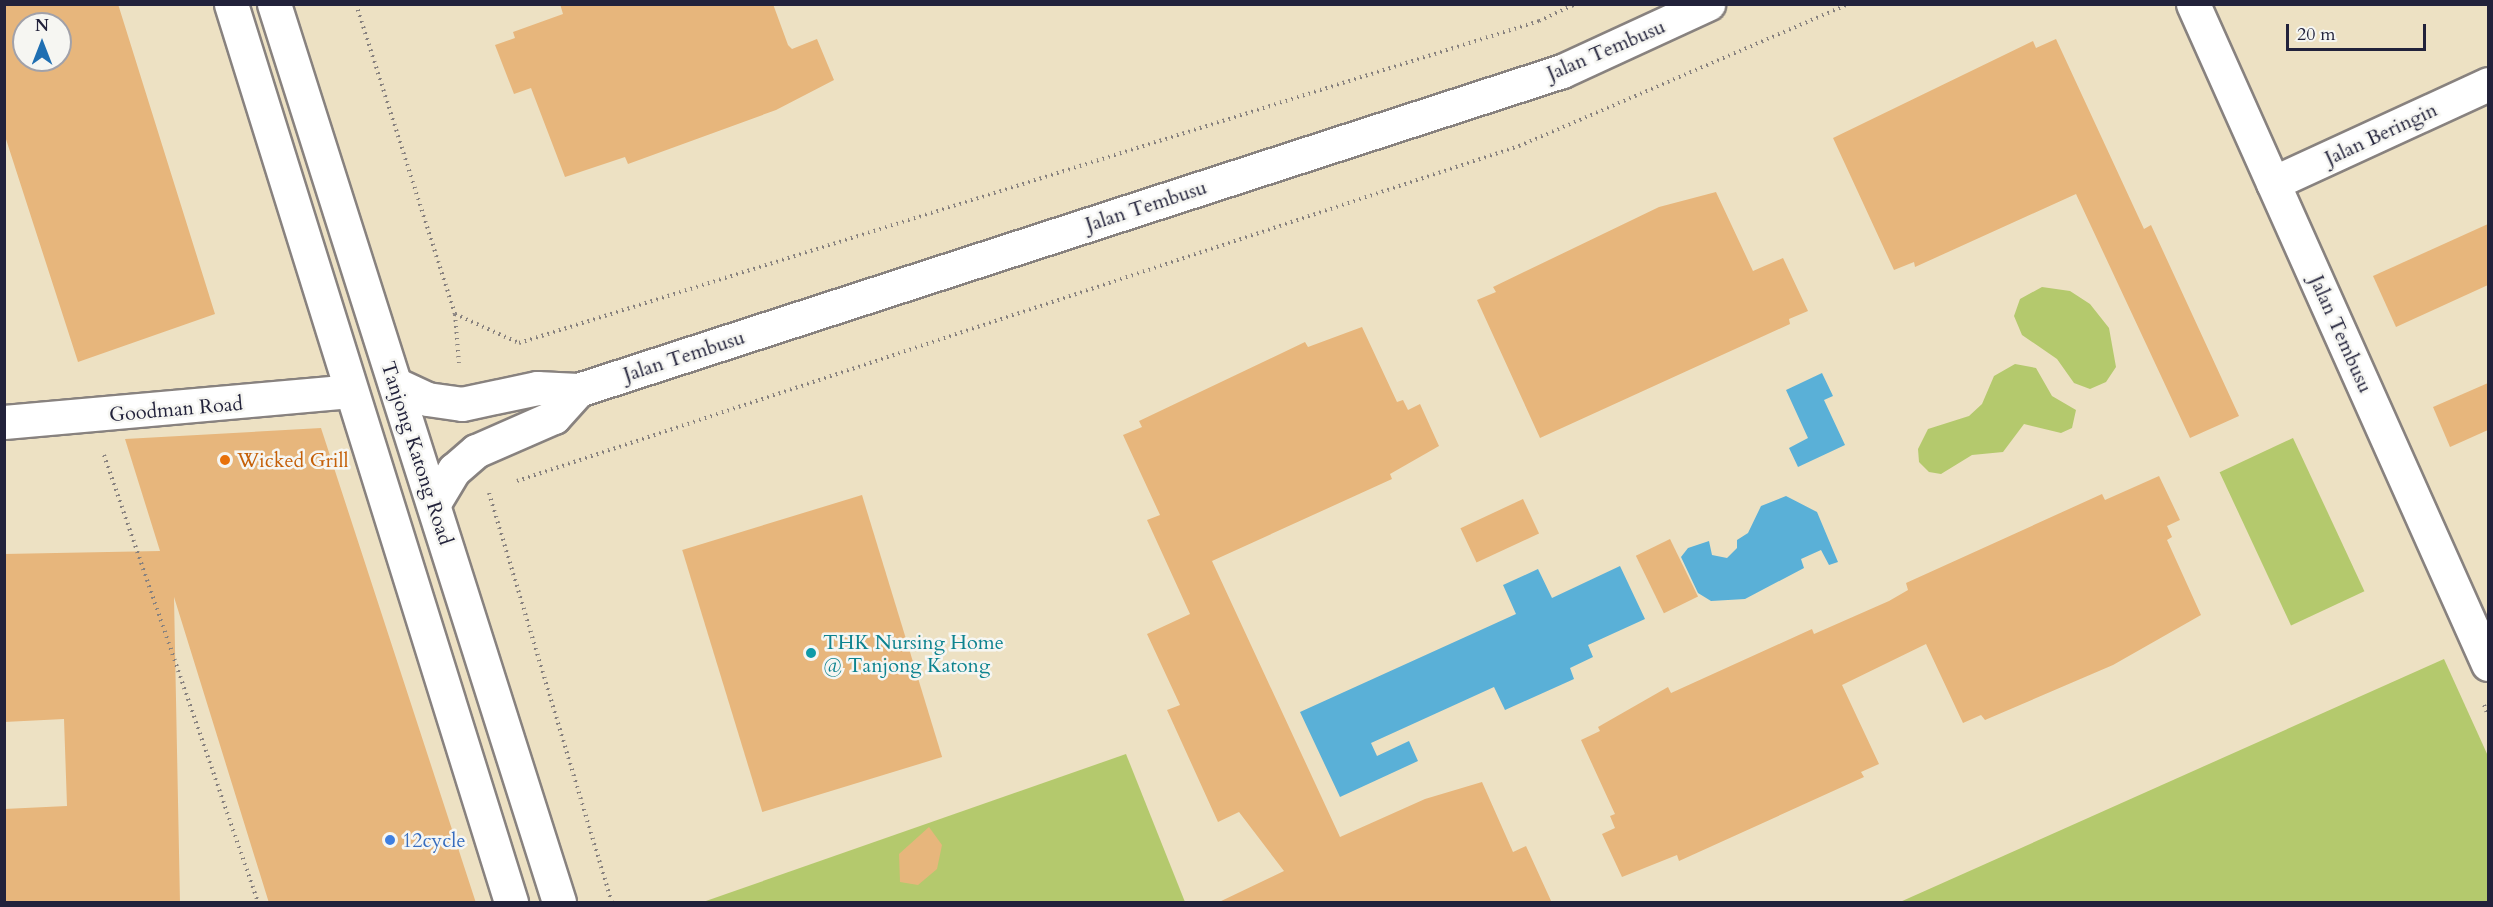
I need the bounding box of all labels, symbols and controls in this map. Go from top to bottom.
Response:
north arrow [12,12,72,72]
scale bar [2289,12,2428,50]
street label: Jalan Tembusu [1543,14,1669,86]
text: N [35,15,49,37]
text: 20 m [2297,22,2336,47]
street label: Jalan Beringin [2321,98,2441,170]
street label: Jalan Tembusu [1082,175,1210,237]
street label: Jalan Tembusu [2304,272,2378,396]
street label: Jalan Tembusu [620,325,748,387]
street label: Tanjong Katong Road [376,358,458,548]
street label: Goodman Road [108,391,244,427]
place label: Wicked Grill [237,448,349,472]
marker: Wicked Grill [218,453,232,467]
place label: THK Nursing Home @ Tanjong Katong [823,630,1004,677]
marker: THK Nursing Home @ Tanjong Katong [804,646,818,660]
place label: 12cycle [402,828,465,852]
marker: 12cycle [383,833,397,847]

